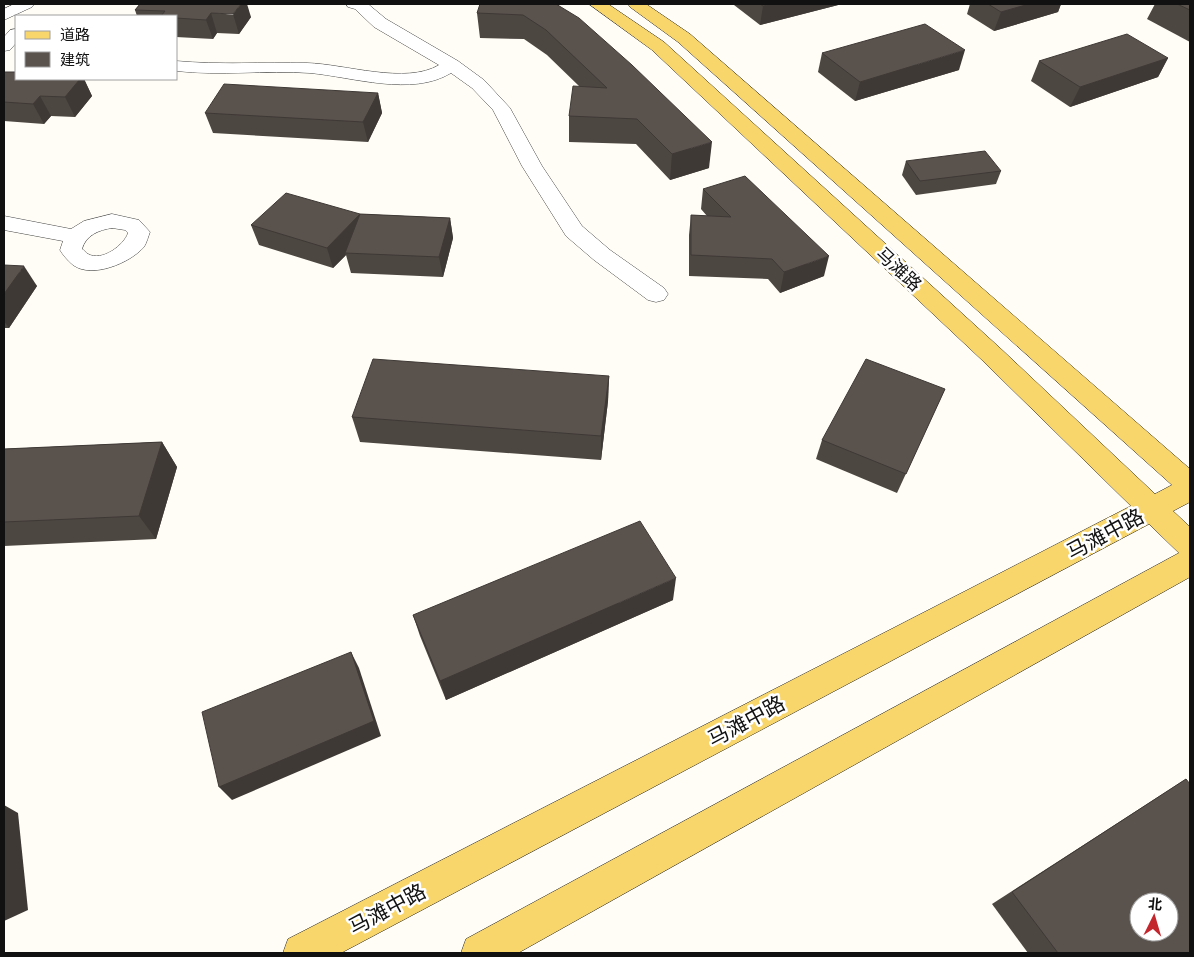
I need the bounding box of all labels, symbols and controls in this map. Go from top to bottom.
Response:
legend [15,15,178,80]
text: 道路 [60,25,90,44]
text: 建筑 [60,50,90,69]
street label: 马滩路 [871,242,927,296]
street label: 马滩中路 [1062,502,1148,566]
street label: 马滩中路 [703,689,789,753]
street label: 马滩中路 [344,877,430,941]
north arrow [1129,892,1179,942]
text: 北 [1147,894,1163,914]

